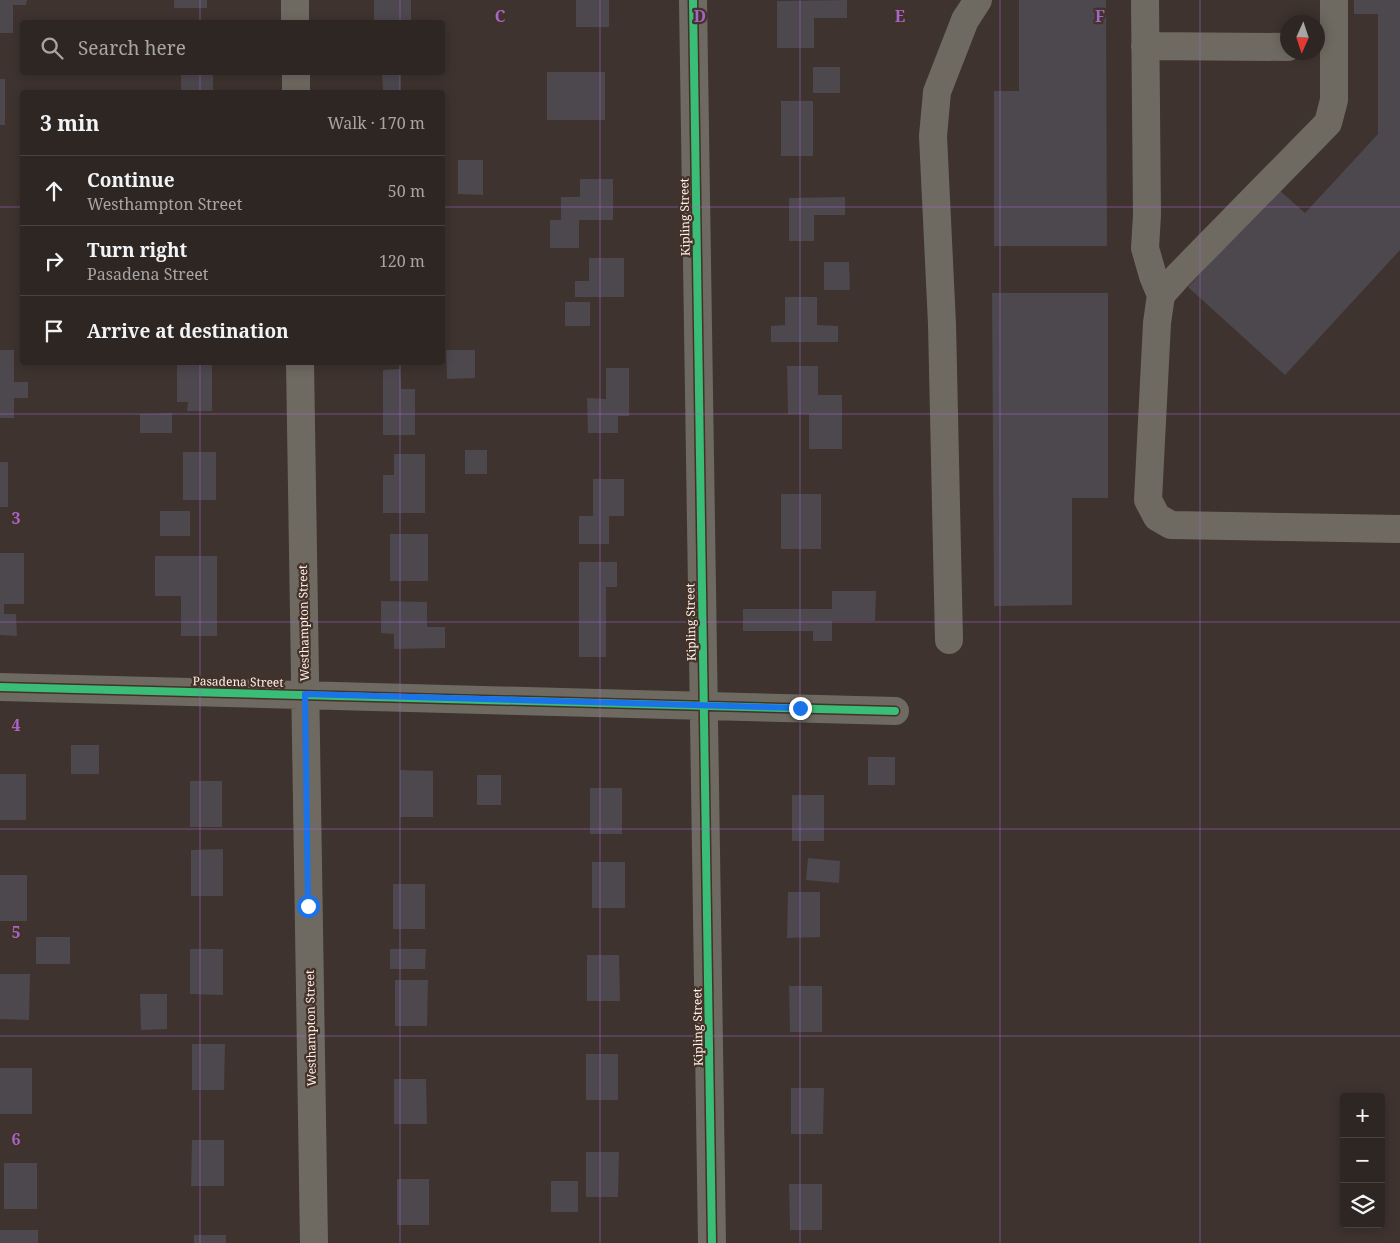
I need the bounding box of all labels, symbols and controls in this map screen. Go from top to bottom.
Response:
text: C [495,5,506,27]
text: D [694,5,706,27]
text: E [895,5,905,27]
text: F [1095,5,1105,27]
north arrow [1280,15,1325,60]
search box [20,20,445,75]
icon: search [38,34,66,62]
text: Search here [78,35,186,61]
text: 3 min [40,109,99,137]
text: Walk · 170 m [328,112,425,134]
text: Continue [87,167,175,193]
icon: ahead [40,177,68,205]
street label: Kipling Street [675,178,694,256]
text: 50 m [388,180,425,202]
text: Westhampton Street [87,193,242,215]
text: Turn right [87,237,187,263]
icon: right [40,247,68,275]
text: 120 m [379,250,425,272]
text: Pasadena Street [87,263,208,285]
icon: arrive [40,317,68,345]
text: Arrive at destination [87,318,289,344]
text: 3 [11,507,21,529]
street label: Westhampton Street [294,565,313,681]
street label: Kipling Street [681,583,700,661]
street label: Pasadena Street [192,672,284,691]
route end [789,697,812,720]
text: 4 [11,714,21,736]
route start [297,895,320,918]
text: 5 [11,921,21,943]
street label: Westhampton Street [301,970,320,1086]
street label: Kipling Street [688,988,707,1066]
map controls [1340,1093,1385,1228]
button: + [1340,1093,1385,1138]
text: 6 [11,1128,21,1150]
button: − [1340,1138,1385,1183]
button: layers [1340,1183,1385,1228]

